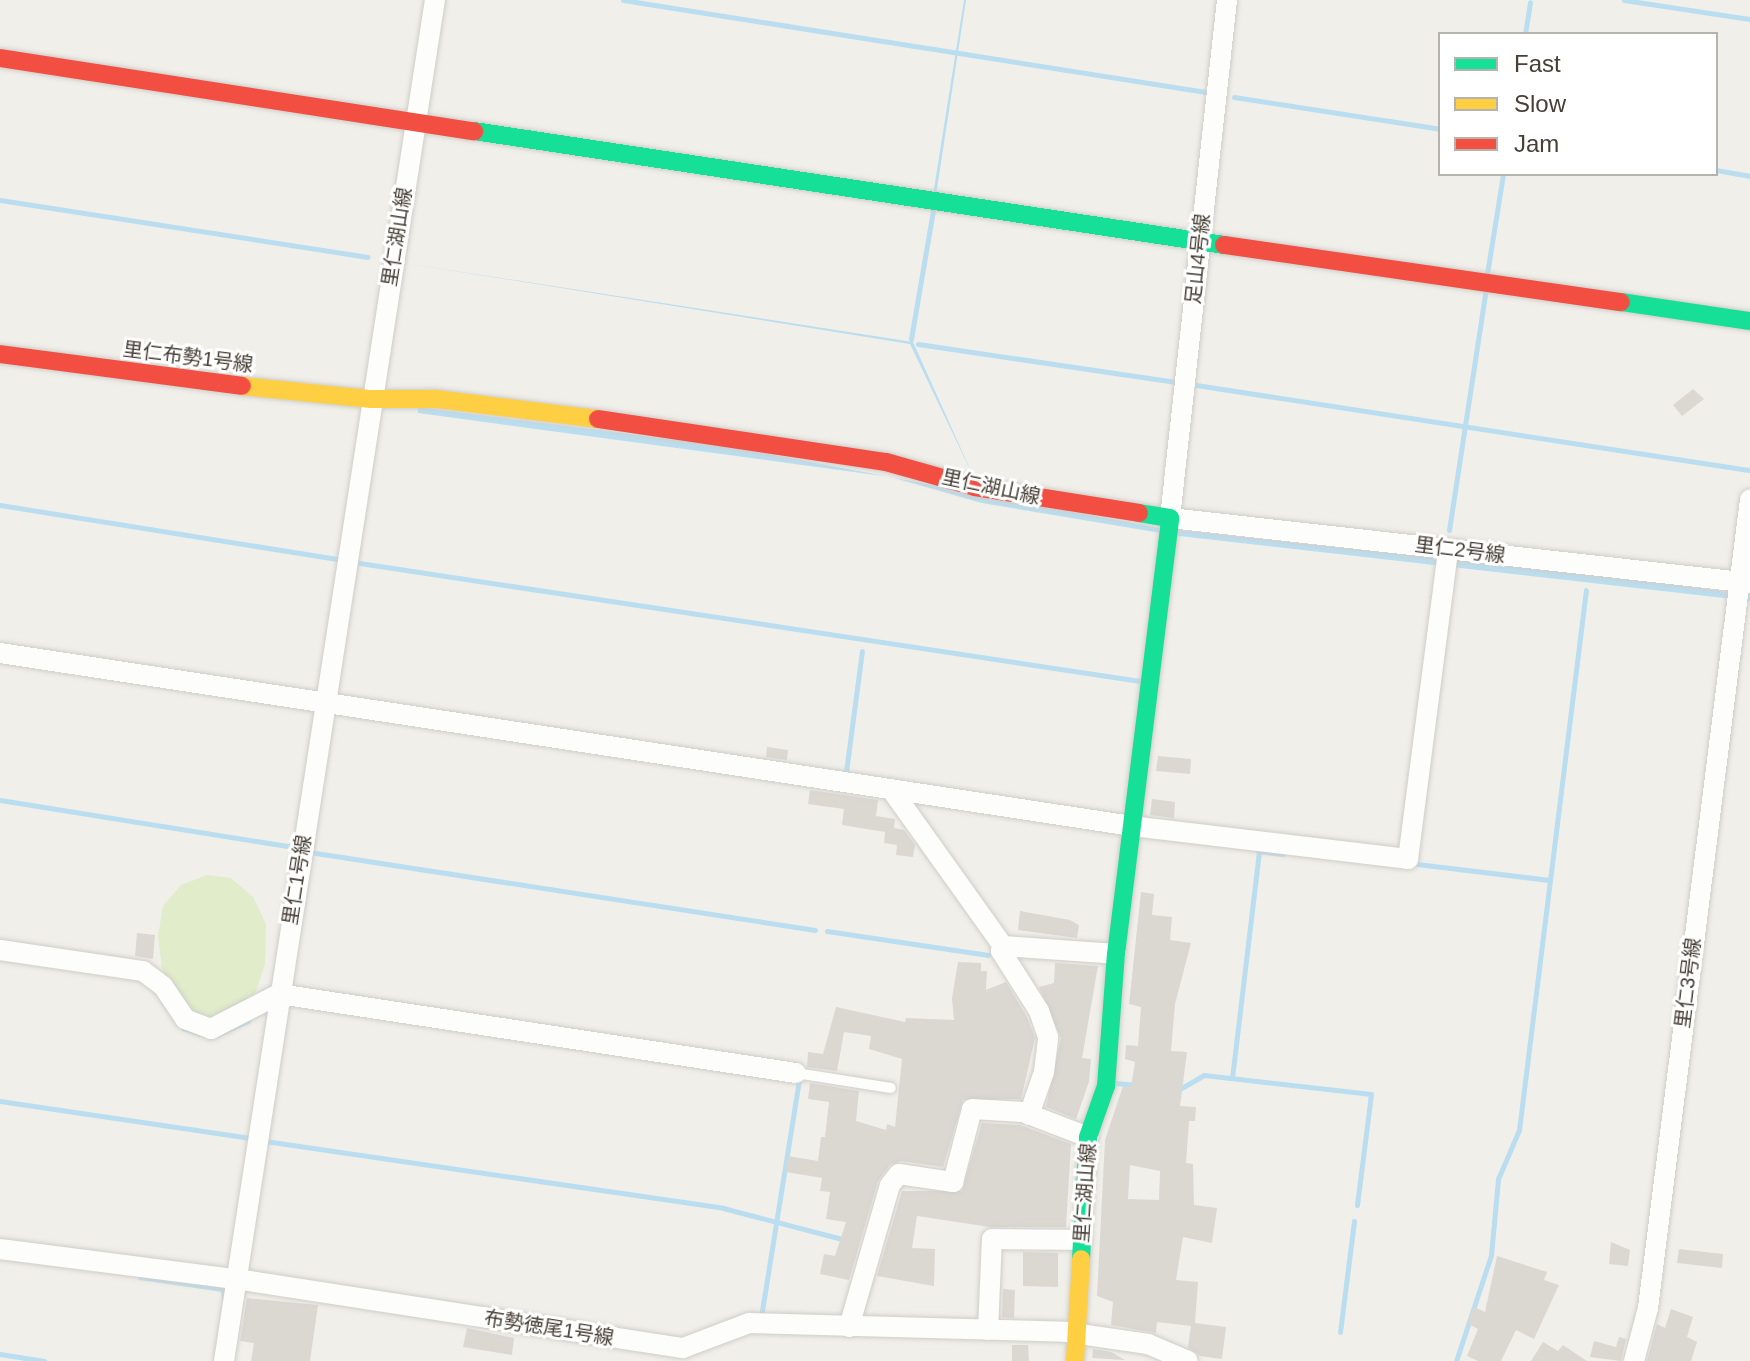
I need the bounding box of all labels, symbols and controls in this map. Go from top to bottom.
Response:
legend [1438,32,1718,176]
text: Fast [1514,50,1561,77]
text: Slow [1514,90,1566,117]
text: Jam [1514,130,1559,157]
street label: 里仁湖山線 [377,186,417,288]
street label: 足山4号線 [1181,212,1215,306]
street label: 里仁布勢1号線 [121,337,255,377]
street label: 里仁湖山線 [940,465,1042,509]
street label: 里仁2号線 [1413,533,1507,567]
street label: 里仁1号線 [278,833,316,927]
street label: 里仁3号線 [1671,936,1705,1030]
street label: 里仁湖山線 [1070,1142,1100,1244]
street label: 布勢徳尾1号線 [482,1306,616,1350]

